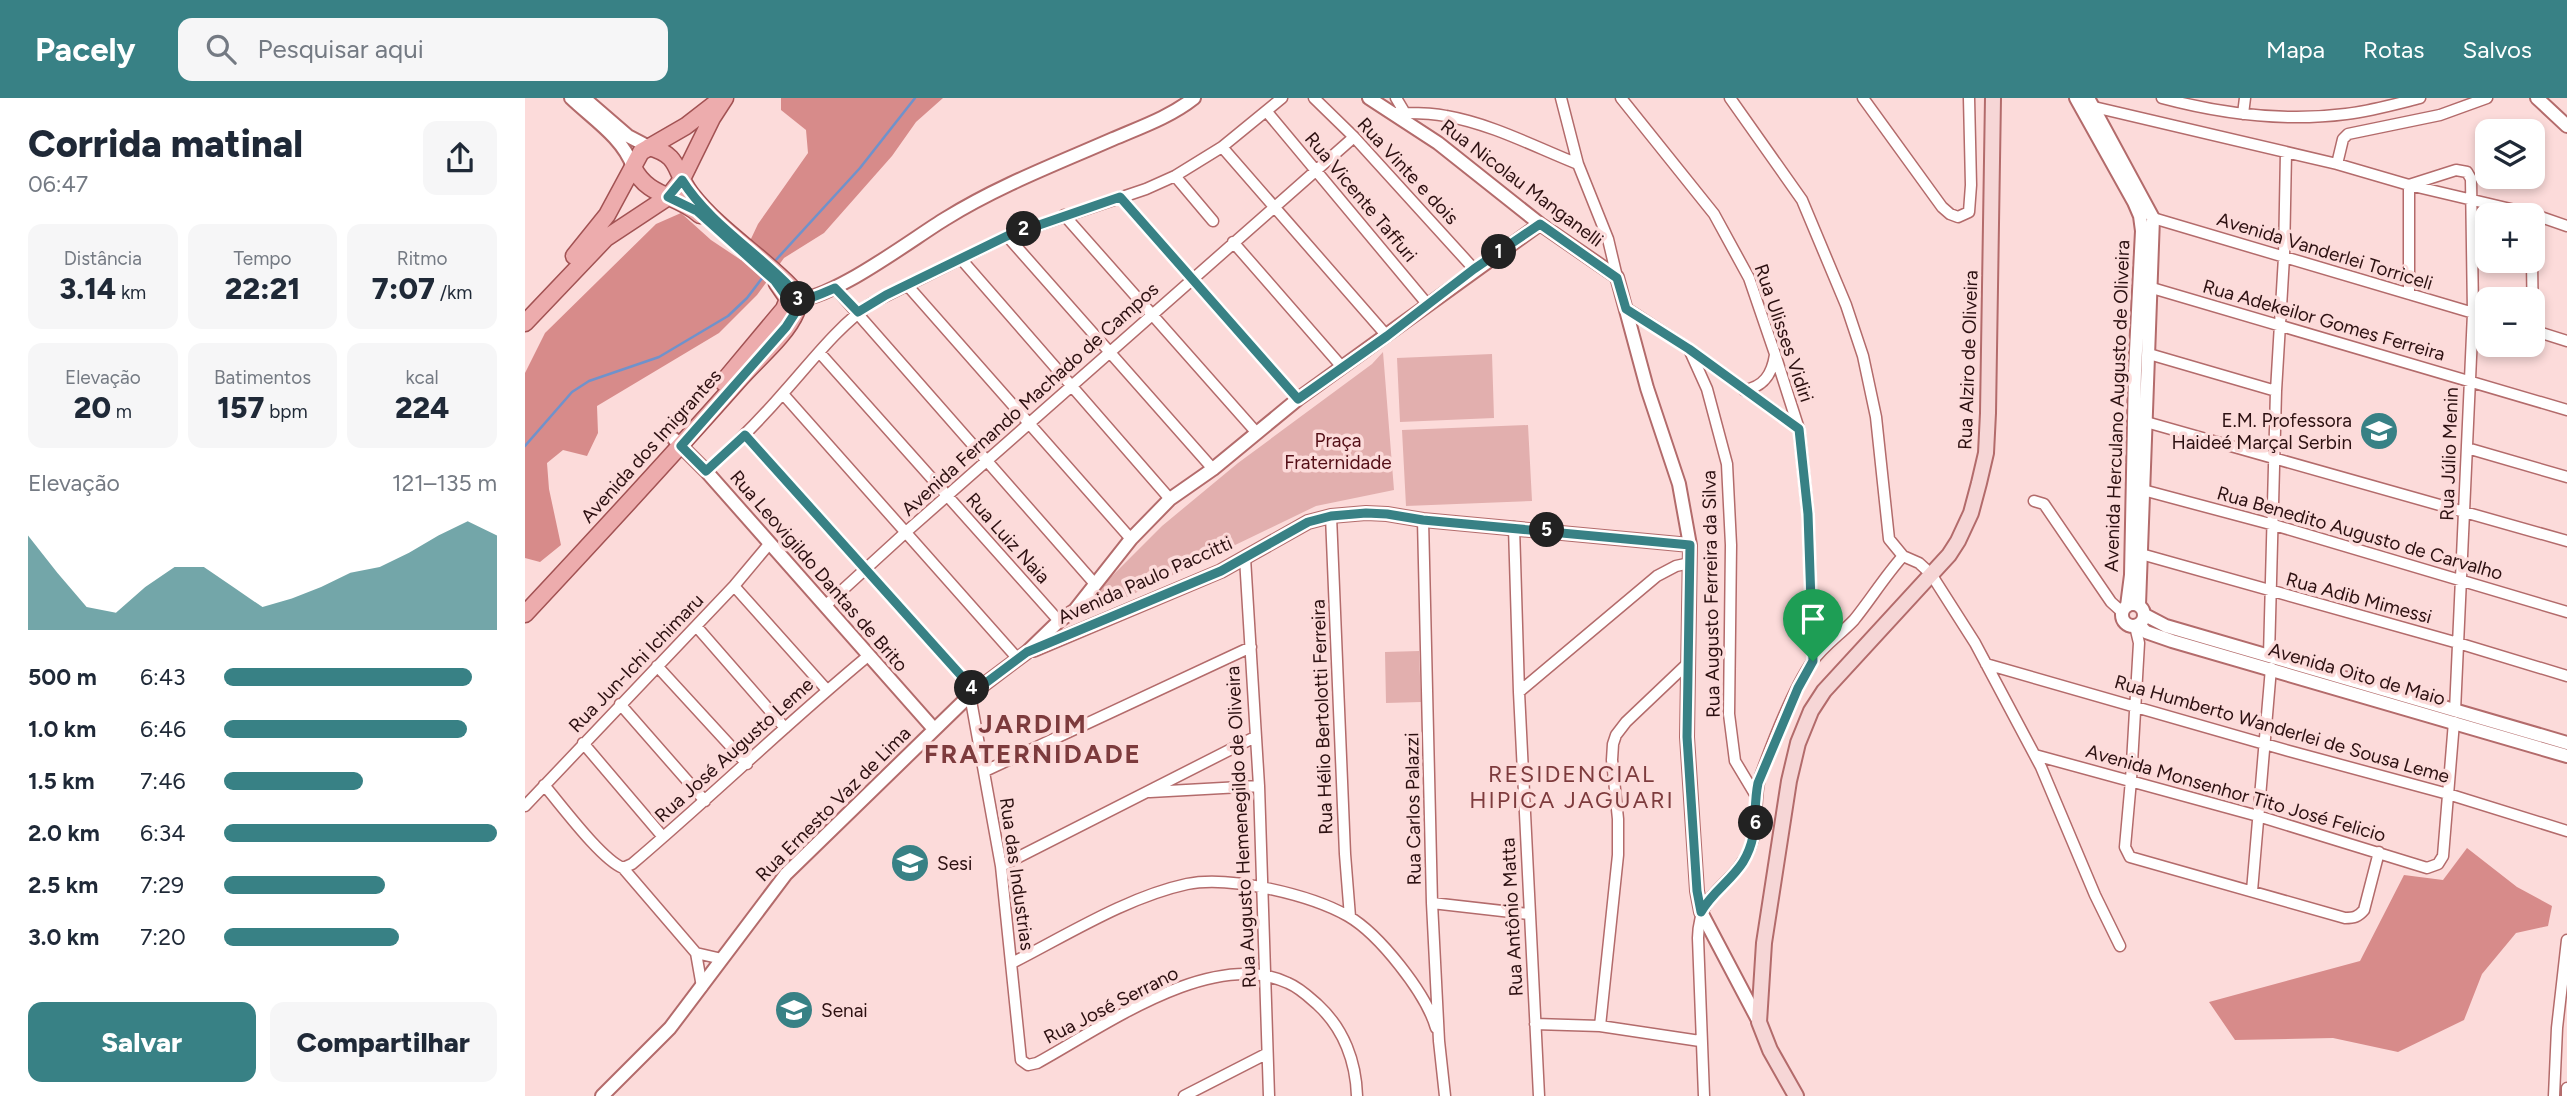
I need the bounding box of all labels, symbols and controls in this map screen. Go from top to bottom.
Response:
search box [178,18,668,81]
text: Pacely [35,30,136,69]
icon: search [202,30,240,68]
text: Pesquisar aqui [258,33,424,65]
text: Mapa [2266,35,2325,64]
text: Rotas [2363,35,2424,64]
text: Salvos [2462,35,2532,64]
street label: Rua Vinte e dois [1353,113,1463,229]
street label: Rua Nicolau Manganelli [1436,114,1608,252]
map controls [2475,119,2545,357]
button: layers [2475,119,2545,189]
text: Corrida matinal [28,121,303,167]
button: share [423,121,497,195]
street label: Rua Vicente Taffuri [1300,127,1422,267]
text: 06:47 [28,170,88,198]
button: + [2475,203,2545,273]
street label: Avenida Vanderlei Torriceli [2214,207,2436,295]
pin: 2 [1007,212,1041,246]
text: 2 [1018,217,1029,240]
pin: 1 [1481,234,1517,270]
text: 1 [1494,240,1503,263]
street label: Avenida Herculano Augusto de Oliveira [2100,240,2134,572]
text: Distância [64,247,142,270]
text: Tempo [233,247,292,270]
text: Ritmo [397,247,448,270]
street label: Rua Ulisses Vidiri [1750,261,1818,405]
text: 3.14 [59,270,116,307]
text: 22:21 [225,270,300,307]
text: 7:07 [372,270,435,307]
street label: Rua Alziro de Oliveira [1953,270,1983,450]
street label: Rua Adekeilor Gomes Ferreira [2200,274,2448,366]
street label: Avenida Fernando Machado de Campos [897,277,1163,521]
text: km [116,281,146,304]
text: /km [435,281,472,304]
pin: 3 [781,282,815,316]
text: 3 [792,287,803,310]
button: − [2475,287,2545,357]
street label: Avenida dos Imigrantes [576,364,726,528]
text: Elevação [65,366,141,389]
text: Batimentos [214,366,311,389]
text: kcal [406,366,439,389]
street label: Rua Júlio Menin [2435,387,2463,521]
text: 20 [74,389,111,426]
text: 157 [217,389,264,426]
text: 224 [395,389,449,426]
text: m [111,400,132,423]
text: bpm [264,400,308,423]
place label: E.M. Professora Haideé Marçal Serbin [2171,409,2352,454]
school or university icon: E.M. Professora Haideé Marçal Serbin [2358,410,2400,452]
park label: Praça Fraternidade [1284,429,1392,474]
street label: Rua Leovigildo Dantas de Brito [725,466,913,676]
text: Elevação [28,469,120,497]
text: 121–135 m [392,469,497,497]
street label: Rua Augusto Ferreira da Silva [1697,470,1725,718]
street label: Rua Benedito Augusto de Carvalho [2214,481,2506,585]
street label: Rua Luiz Naia [961,488,1055,588]
pin: 5 [1529,512,1565,548]
text: 5 [1541,518,1552,541]
street label: Avenida Paulo Paccitti [1054,531,1236,629]
street label: Rua Adib Mimessi [2284,567,2434,629]
street label: Rua Jun-Ichi Ichimaru [564,589,708,737]
pin [1783,589,1843,661]
street label: Rua Hélio Bertolotti Ferreira [1306,599,1338,835]
icon: arrive [1794,600,1832,638]
street label: Avenida Oito de Maio [2266,638,2448,710]
text: 500 m [28,663,97,691]
text: 6:43 [140,663,186,691]
street label: Rua Augusto Hemenegildo de Oliveira [1221,665,1261,989]
pin: 4 [955,670,989,706]
street label: Rua Humberto Wanderlei de Sousa Leme [2112,670,2452,788]
street label: Rua José Augusto Leme [650,673,818,827]
text: 4 [965,676,978,699]
district label: JARDIM FRATERNIDADE [924,708,1142,770]
text: 1.0 km [28,715,96,743]
text: 6:46 [140,715,186,743]
street label: Rua Ernesto Vaz de Lima [751,722,915,886]
street label: Rua Carlos Palazzi [1400,732,1426,886]
street label: Avenida Monsenhor Tito José Felicio [2083,739,2389,847]
district label: RESIDENCIAL HIPICA JAGUARI [1469,760,1675,814]
text: 1.5 km [28,767,95,795]
text: 7:46 [140,767,185,795]
street label: Rua das Industrias [995,796,1039,952]
pin: 6 [1739,806,1773,840]
text: 6 [1750,811,1761,834]
text: 2.0 km [28,819,100,847]
text: 6:34 [140,819,186,847]
street label: Rua Antônio Matta [1496,837,1528,997]
school or university icon: Sesi [889,842,931,884]
place label: Sesi [937,852,972,875]
text: 2.5 km [28,871,98,899]
text: 7:29 [140,871,184,899]
text: 3.0 km [28,923,99,951]
text: 7:20 [140,923,186,951]
street label: Rua José Serrano [1040,961,1182,1049]
school or university icon: Senai [773,989,815,1031]
place label: Senai [821,999,868,1022]
button: Salvar [28,1002,256,1082]
button: Compartilhar [270,1002,497,1082]

